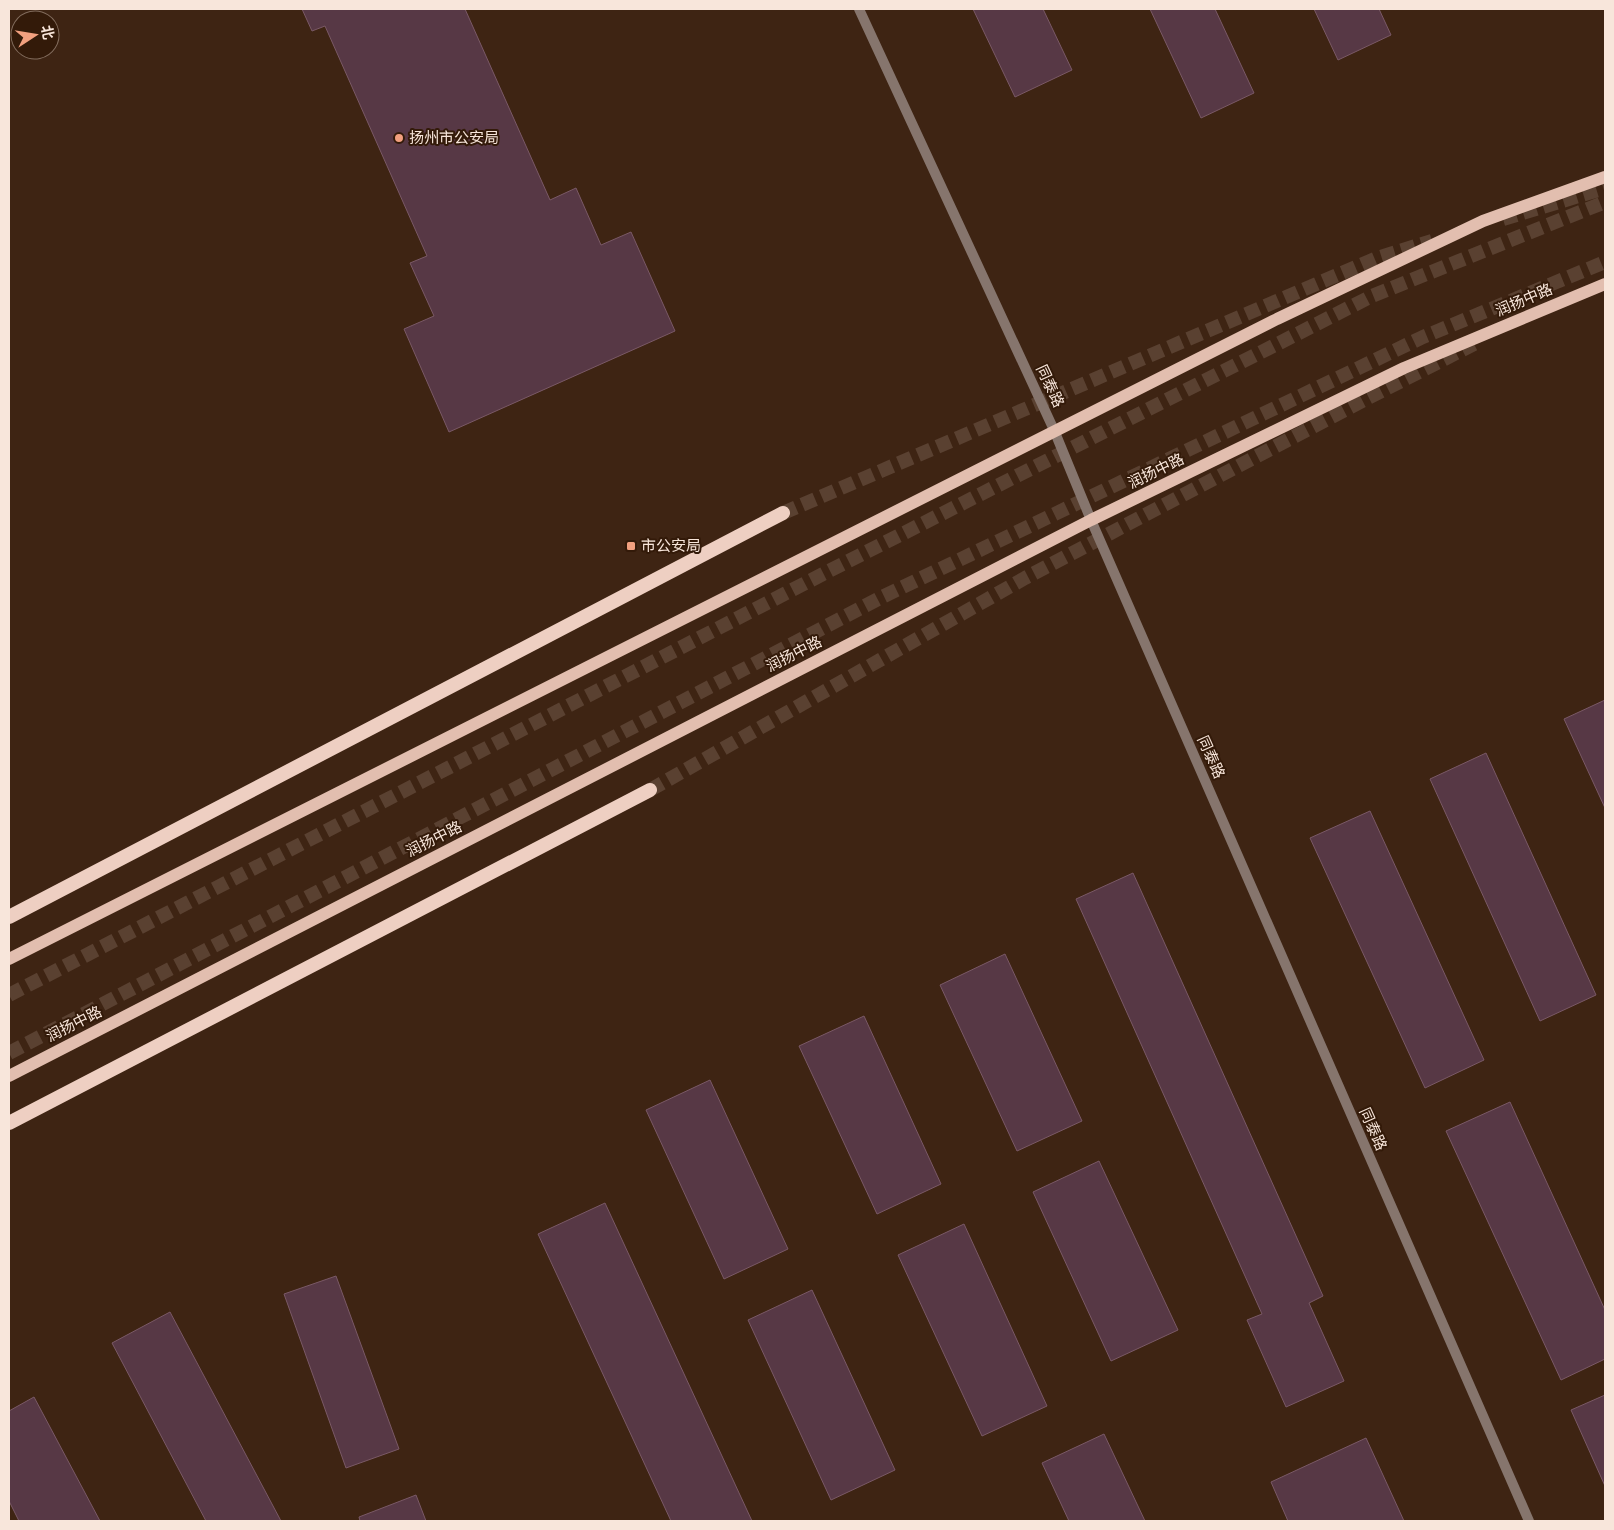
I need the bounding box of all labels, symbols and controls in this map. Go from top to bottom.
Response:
north arrow [10,10,60,60]
text: 北 [38,24,58,41]
place label: 扬州市公安局 [409,128,499,146]
marker: 扬州市公安局 [393,132,405,144]
street label: 润扬中路 [1492,279,1555,319]
street label: 同泰路 [1033,361,1069,410]
street label: 润扬中路 [1125,449,1186,491]
place label: 市公安局 [641,536,701,554]
marker: 市公安局 [625,540,637,552]
street label: 润扬中路 [763,631,824,675]
street label: 同泰路 [1195,732,1229,781]
street label: 润扬中路 [403,816,464,860]
street label: 润扬中路 [43,1001,104,1045]
street label: 同泰路 [1357,1104,1391,1153]

